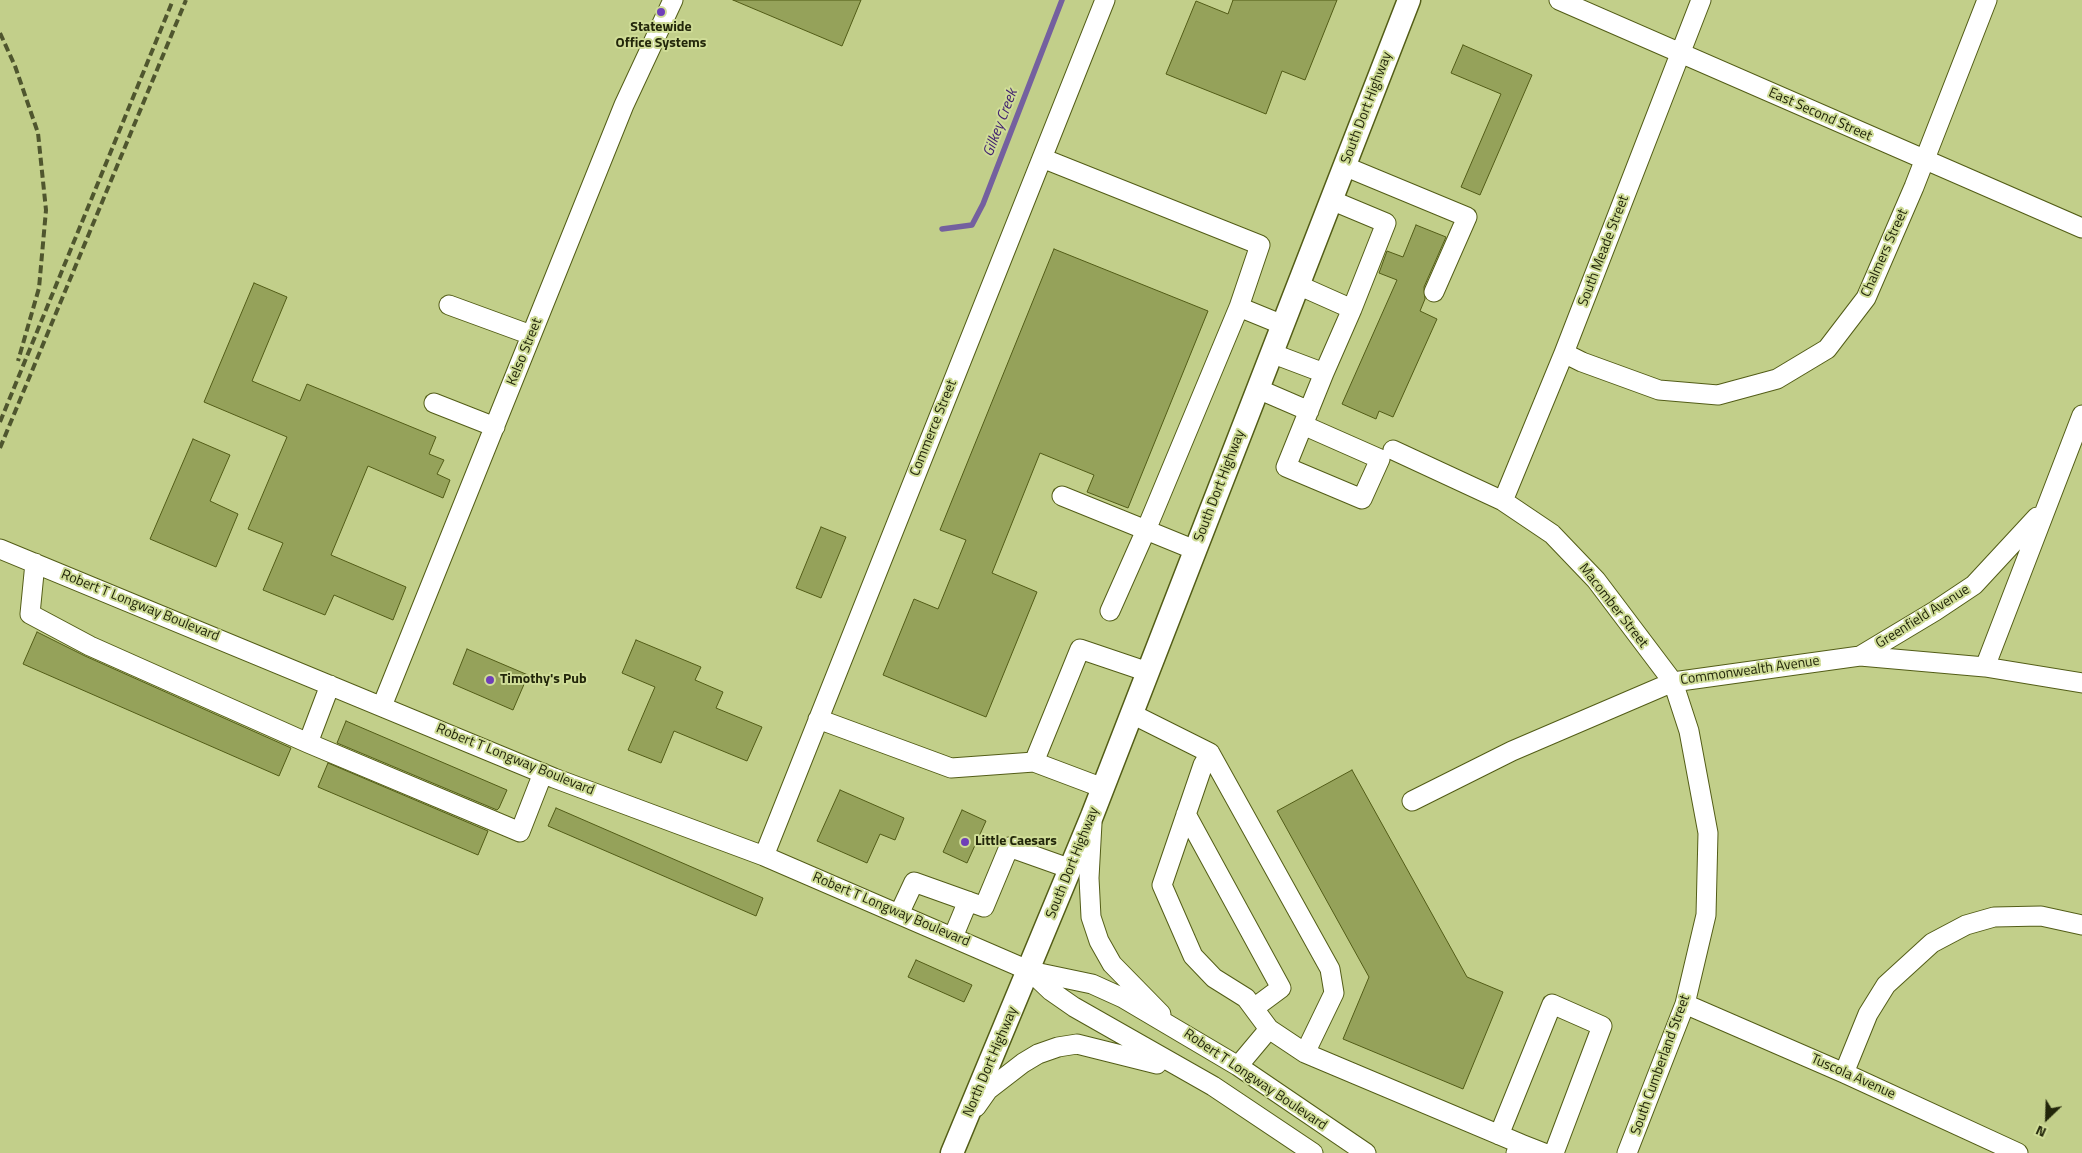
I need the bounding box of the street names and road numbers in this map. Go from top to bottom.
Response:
street label: South Dort Highway [1338,50,1396,166]
street label: East Second Street [1766,85,1874,145]
street label: South Meade Street [1575,193,1633,309]
street label: Chalmers Street [1858,206,1912,300]
street label: Kelso Street [504,316,546,388]
street label: Commerce Street [907,377,961,479]
street label: South Dort Highway [1191,428,1249,544]
street label: Macomber Street [1575,561,1651,651]
street label: Robert T Longway Boulevard [58,567,222,645]
street label: Greenfield Avenue [1873,581,1973,653]
street label: Commonwealth Avenue [1679,653,1821,689]
street label: Robert T Longway Boulevard [433,721,597,799]
street label: South Dort Highway [1043,805,1103,921]
street label: Robert T Longway Boulevard [810,869,972,951]
street label: South Cumberland Street [1628,993,1694,1137]
street label: North Dort Highway [960,1004,1022,1120]
street label: Robert T Longway Boulevard [1180,1026,1330,1134]
street label: Tuscola Avenue [1808,1051,1898,1103]

